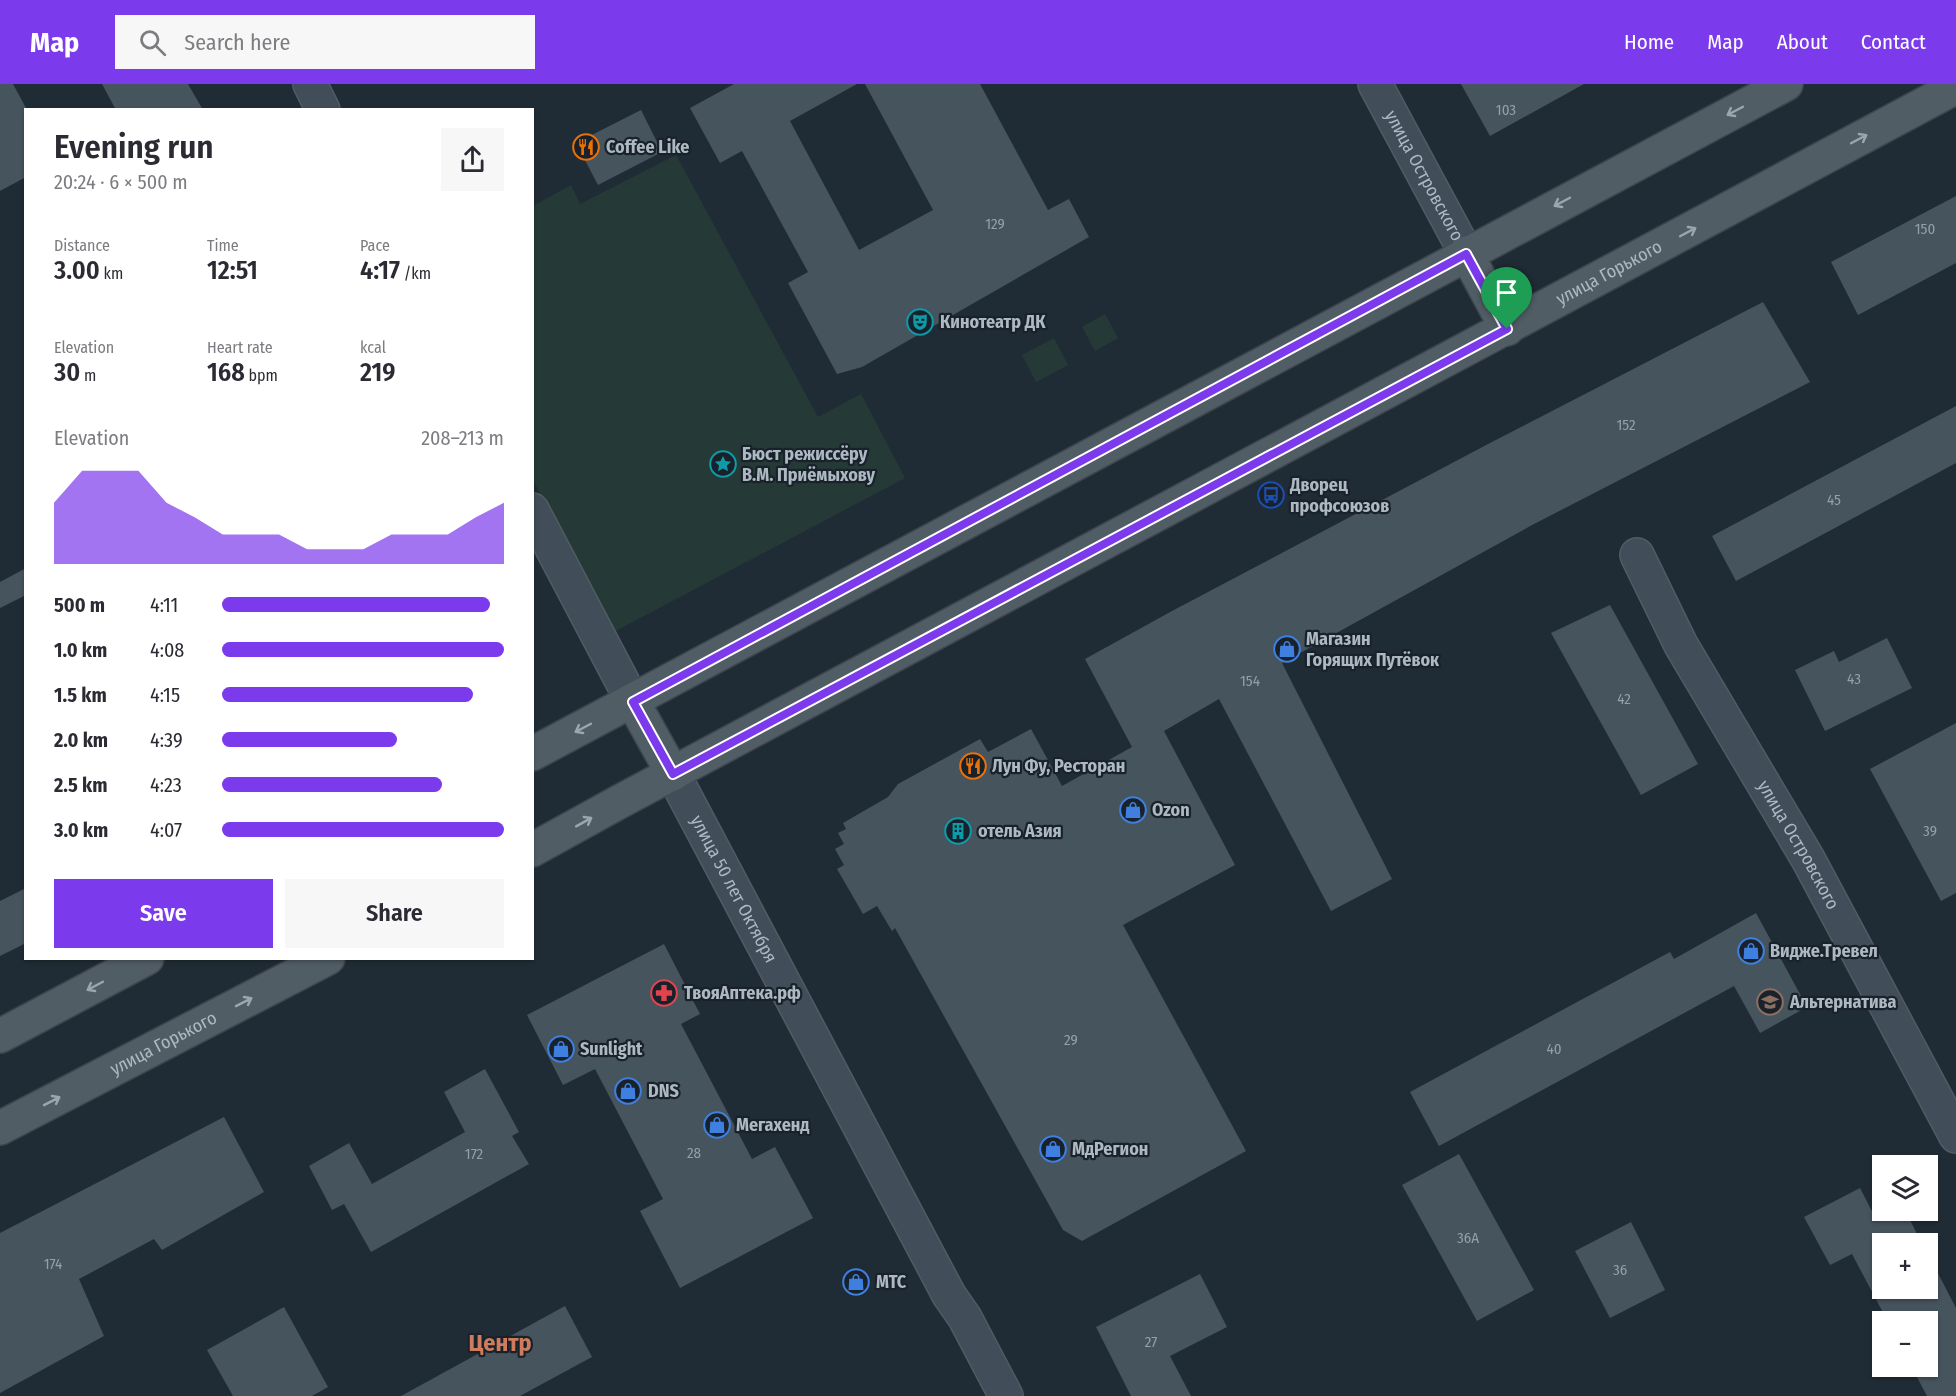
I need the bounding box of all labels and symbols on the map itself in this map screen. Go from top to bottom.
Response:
house number: 103 [1496,101,1516,119]
street label: улица Островского [1380,106,1468,245]
one-way arrow [1726,106,1744,117]
restaurant icon: Coffee Like [571,132,601,162]
one-way arrow [1850,133,1867,145]
place label: Coffee Like [606,136,689,158]
one-way arrow [1554,197,1572,209]
house number: 129 [985,215,1005,233]
house number: 150 [1915,220,1935,238]
one-way arrow [1678,226,1696,237]
street label: улица Горького [1552,235,1666,310]
pin [1481,267,1532,329]
theatre icon: Кинотеатр ДК [905,307,935,337]
place label: Кинотеатр ДК [940,311,1046,333]
house number: 152 [1616,416,1636,434]
place label: Бюст режиссёру В.М. Приёмыхову [742,443,876,486]
place icon: Бюст режиссёру В.М. Приёмыхову [708,449,738,479]
place label: Дворец профсоюзов [1289,474,1389,517]
bus stop icon: Дворец профсоюзов [1256,480,1286,510]
house number: 45 [1827,491,1841,509]
place label: Магазин Горящих Путёвок [1306,628,1440,671]
shop icon: Магазин Горящих Путёвок [1272,634,1302,664]
house number: 43 [1847,670,1861,688]
house number: 154 [1240,672,1260,690]
house number: 42 [1617,690,1631,708]
one-way arrow [574,723,592,734]
restaurant icon: Лун Фу, Ресторан [958,751,988,781]
place label: Лун Фу, Ресторан [992,755,1125,777]
street label: улица Островского [1753,776,1844,913]
shop icon: Ozon [1118,795,1148,825]
place label: Ozon [1152,799,1190,821]
street label: улица 50 лет Октября [686,811,782,966]
one-way arrow [574,816,592,827]
building icon: отель Азия [943,816,973,846]
place label: отель Азия [978,820,1062,842]
house number: 39 [1923,822,1937,840]
shop icon: Видже.Тревел [1736,936,1766,966]
place label: Видже.Тревел [1770,940,1878,962]
pharmacy icon: ТвояАптека.рф [649,978,679,1008]
one-way arrow [87,980,104,992]
place label: ТвояАптека.рф [684,982,801,1004]
school or university icon: Альтернатива [1755,987,1785,1017]
place label: Альтернатива [1789,991,1896,1013]
one-way arrow [234,996,252,1007]
street label: улица Горького [106,1007,220,1080]
house number: 29 [1064,1031,1078,1049]
shop icon: Sunlight [546,1034,576,1064]
place label: Sunlight [580,1038,643,1060]
house number: 40 [1546,1040,1562,1058]
shop icon: DNS [613,1076,643,1106]
place label: DNS [648,1080,679,1102]
one-way arrow [43,1095,61,1107]
shop icon: Мегахенд [702,1110,732,1140]
place label: Мегахенд [736,1114,810,1136]
shop icon: МдРегион [1038,1134,1068,1164]
place label: МдРегион [1072,1138,1148,1160]
house number: 28 [687,1144,701,1162]
house number: 172 [465,1145,484,1163]
house number: 36А [1457,1229,1479,1247]
house number: 174 [44,1255,62,1273]
house number: 36 [1613,1261,1627,1279]
shop icon: МТС [841,1267,871,1297]
place label: МТС [876,1271,907,1293]
district label: Центр [468,1329,532,1357]
house number: 27 [1145,1333,1157,1351]

